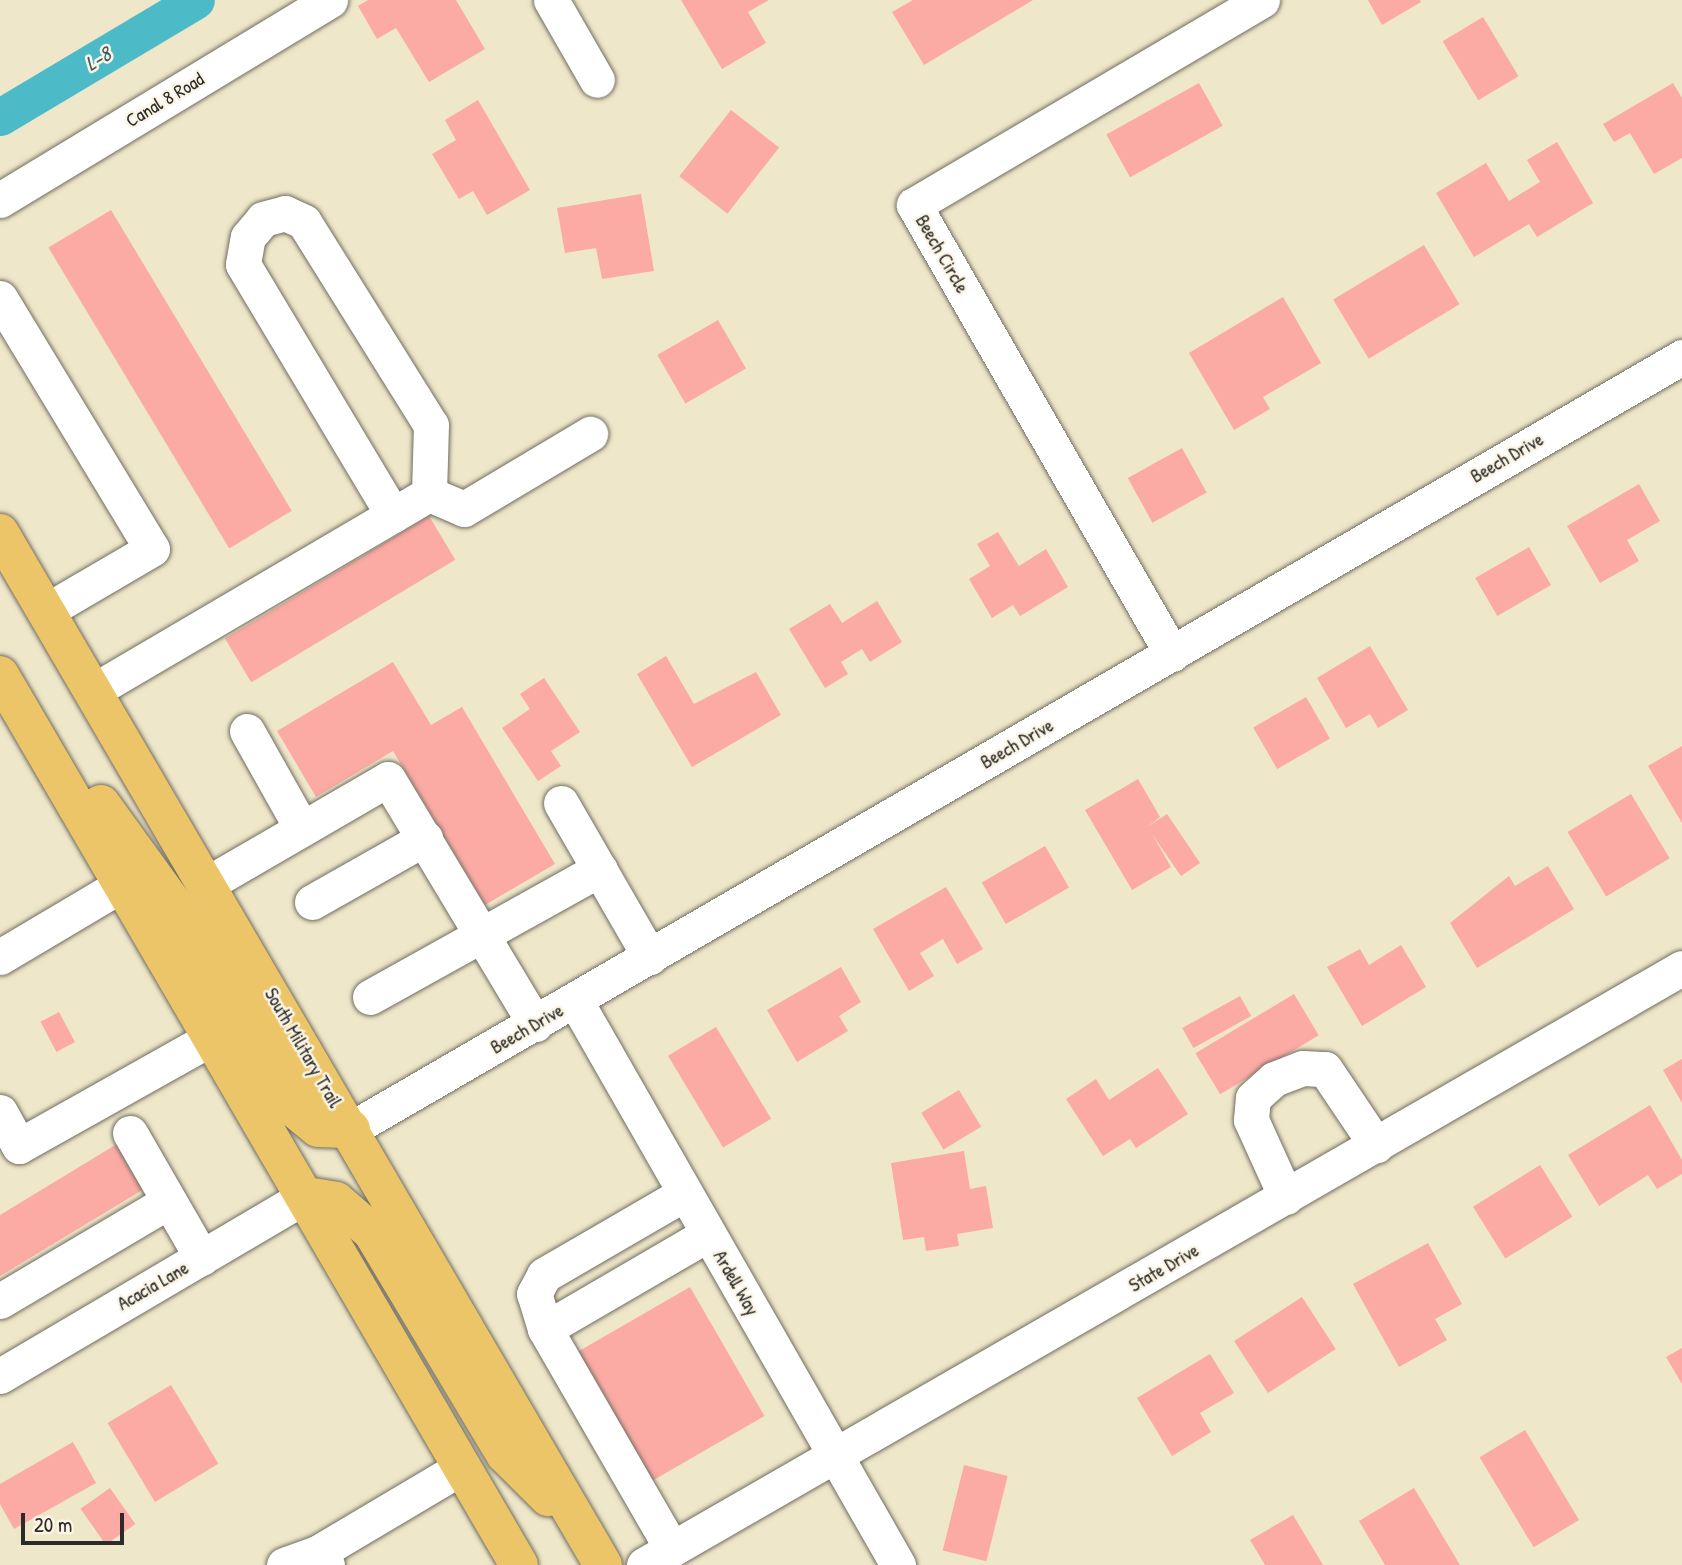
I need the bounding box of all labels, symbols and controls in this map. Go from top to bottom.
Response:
water label: L-8 [81,42,115,76]
street label: Canal 8 Road [122,68,208,132]
street label: Beech Circle [911,211,973,297]
street label: Beech Drive [1467,428,1547,488]
street label: Beech Drive [977,714,1057,774]
street label: South Military Trail [260,984,346,1112]
street label: Beech Drive [487,999,567,1059]
street label: State Drive [1125,1239,1203,1297]
street label: Ardell Way [708,1246,764,1320]
street label: Acacia Lane [113,1257,193,1315]
scale bar [24,1498,128,1542]
text: 20 m [34,1510,72,1539]

